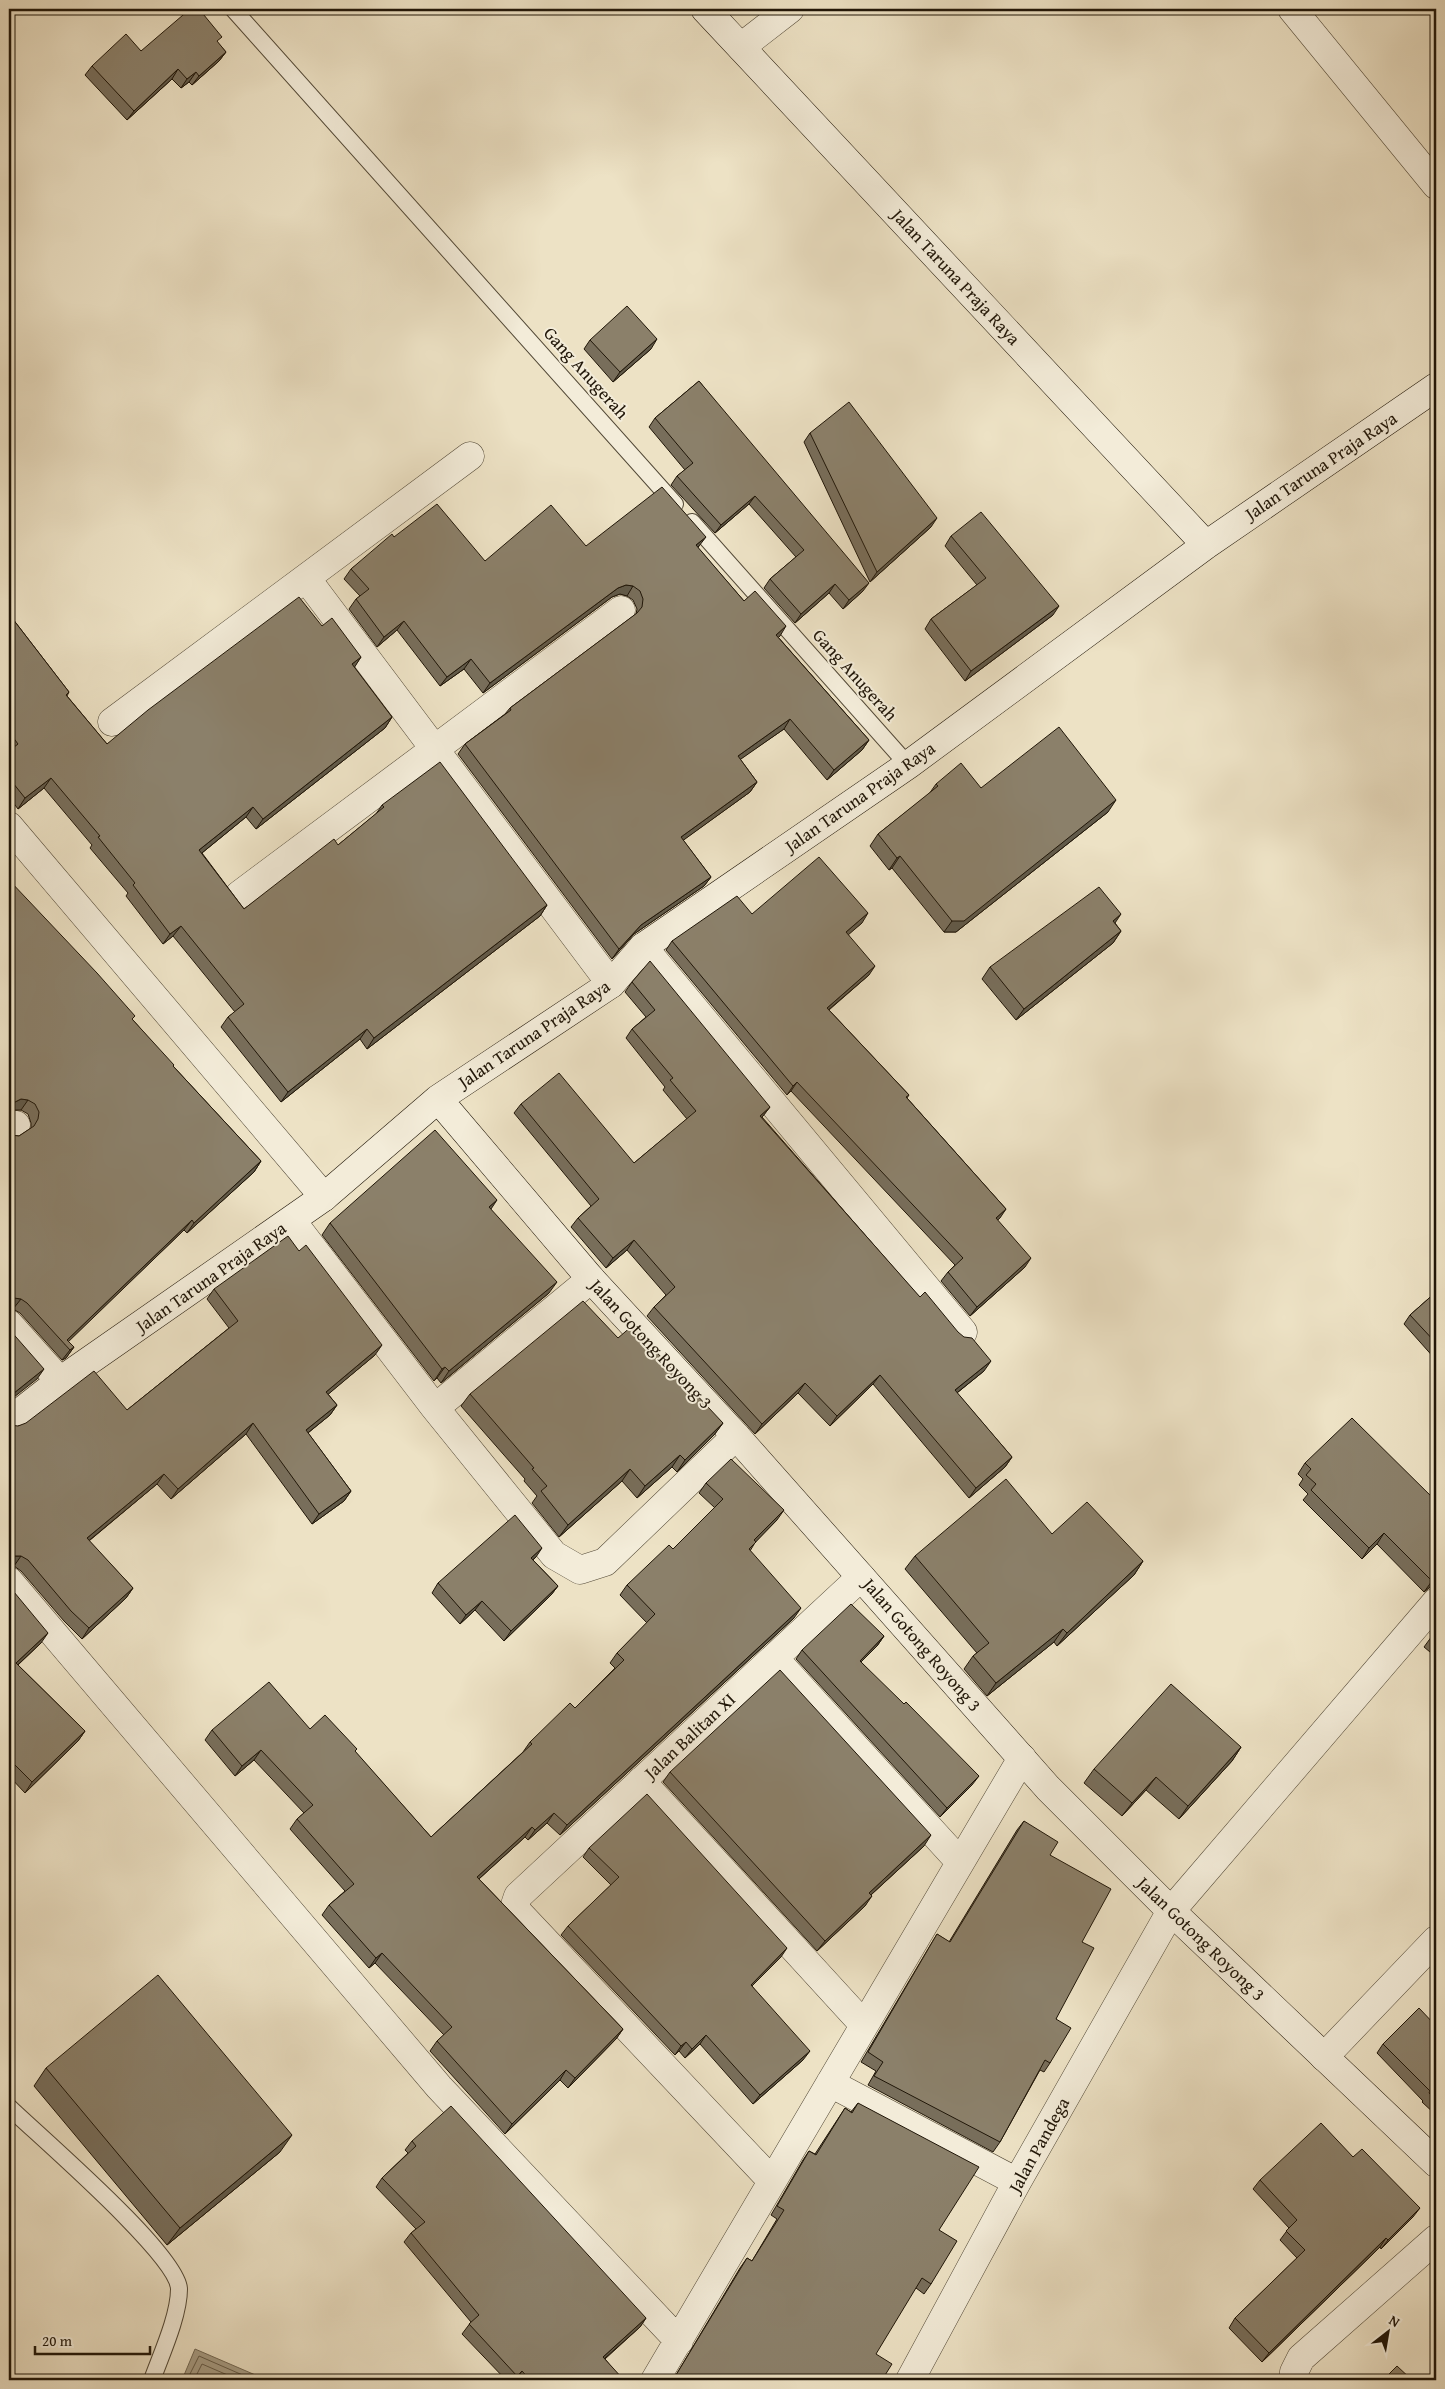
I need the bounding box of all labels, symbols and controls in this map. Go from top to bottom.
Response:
street label: Jalan Taruna Praja Raya [884,201,1027,351]
street label: Gang Anugerah [537,320,635,425]
street label: Jalan Taruna Praja Raya [1238,404,1403,528]
street label: Gang Anugerah [806,622,904,727]
street label: Jalan Taruna Praja Raya [777,734,941,860]
street label: Jalan Taruna Praja Raya [451,972,616,1096]
street label: Jalan Taruna Praja Raya [128,1214,292,1340]
street label: Jalan Gotong Royong 3 [582,1271,719,1415]
street label: Jalan Gotong Royong 3 [855,1570,988,1717]
street label: Jalan Balitan XI [636,1686,741,1787]
street label: Jalan Gotong Royong 3 [1130,1869,1272,2007]
street label: Jalan Pandega [1000,2092,1076,2199]
north arrow [1362,2306,1412,2356]
text: N [1386,2310,1404,2332]
scale bar [35,2324,150,2356]
text: 20 m [42,2330,73,2351]

